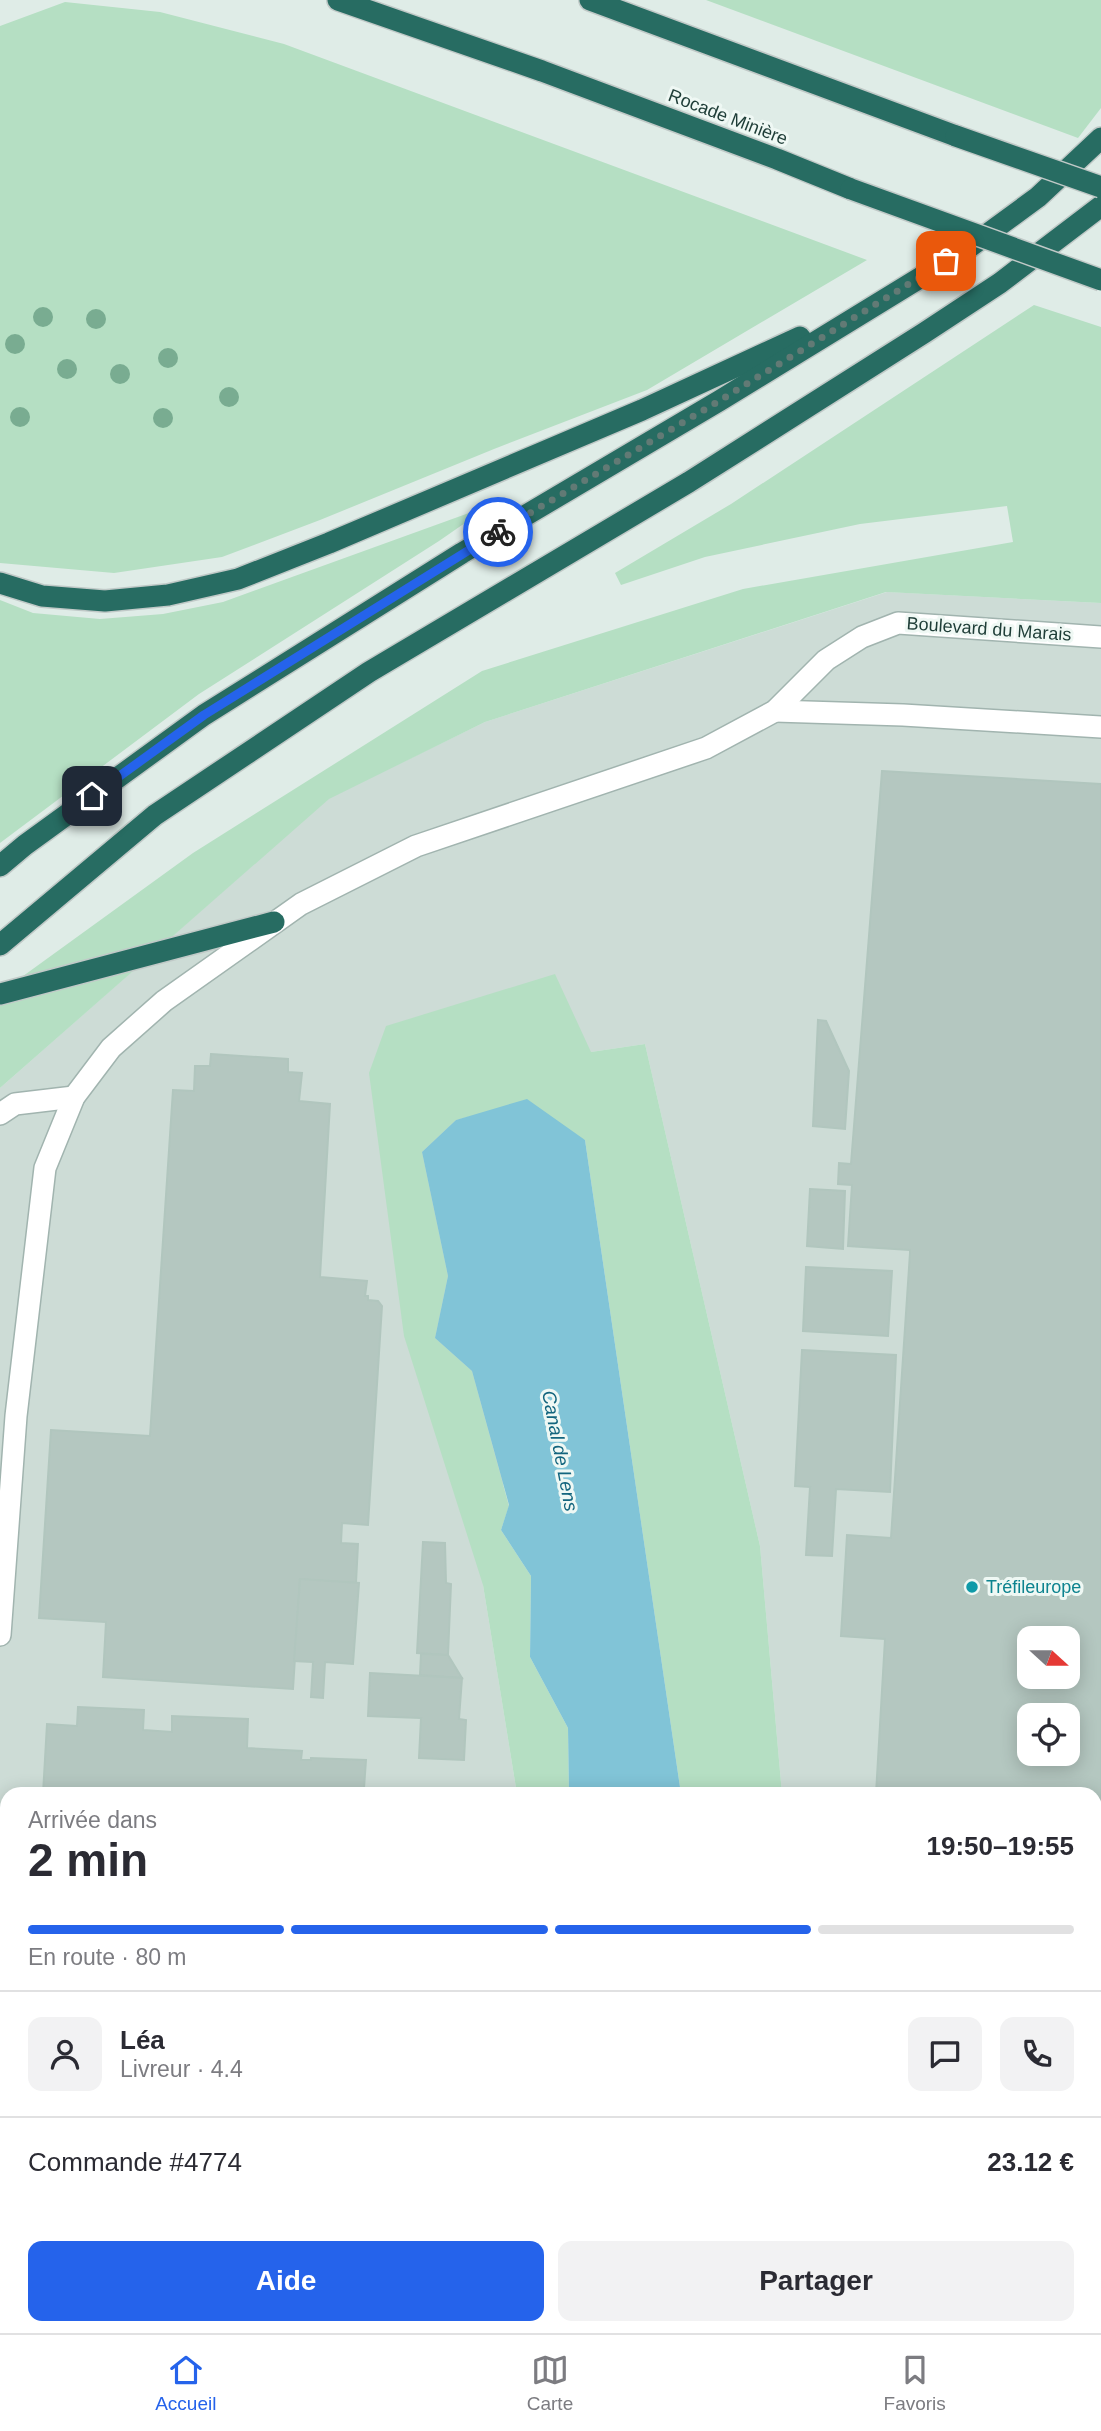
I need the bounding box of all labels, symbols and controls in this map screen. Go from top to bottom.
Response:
street label: Rocade Minière [666,85,790,149]
pin [916,231,976,291]
icon: bag [927,242,965,280]
courier [463,497,533,567]
icon: bike [479,513,517,551]
street label: Boulevard du Marais [906,613,1072,645]
pin [62,766,122,826]
icon: home [73,777,111,815]
water label: Canal de Lens [538,1389,582,1514]
place label: Tréfileurope [986,1577,1081,1597]
marker: Tréfileurope [964,1579,980,1595]
north arrow [1017,1626,1080,1689]
map controls [1017,1626,1080,1766]
button: locate [1017,1703,1080,1766]
text: Arrivée dans [28,1807,157,1833]
text: 19:50–19:55 [927,1831,1074,1861]
text: 2 min [28,1834,148,1886]
text: En route · 80 m [28,1944,187,1970]
button: person [28,2017,102,2091]
button: chat [908,2017,982,2091]
button: phone [1000,2017,1074,2091]
text: Léa [120,2025,165,2055]
text: Livreur · 4.4 [120,2056,243,2082]
text: Commande #4774 [28,2147,242,2177]
text: 23.12 € [987,2147,1074,2177]
button: Aide [28,2241,544,2321]
button: Partager [558,2241,1074,2321]
tab: Accueil [155,2351,216,2415]
tab: Carte [527,2351,573,2415]
tab: Favoris [884,2351,946,2415]

